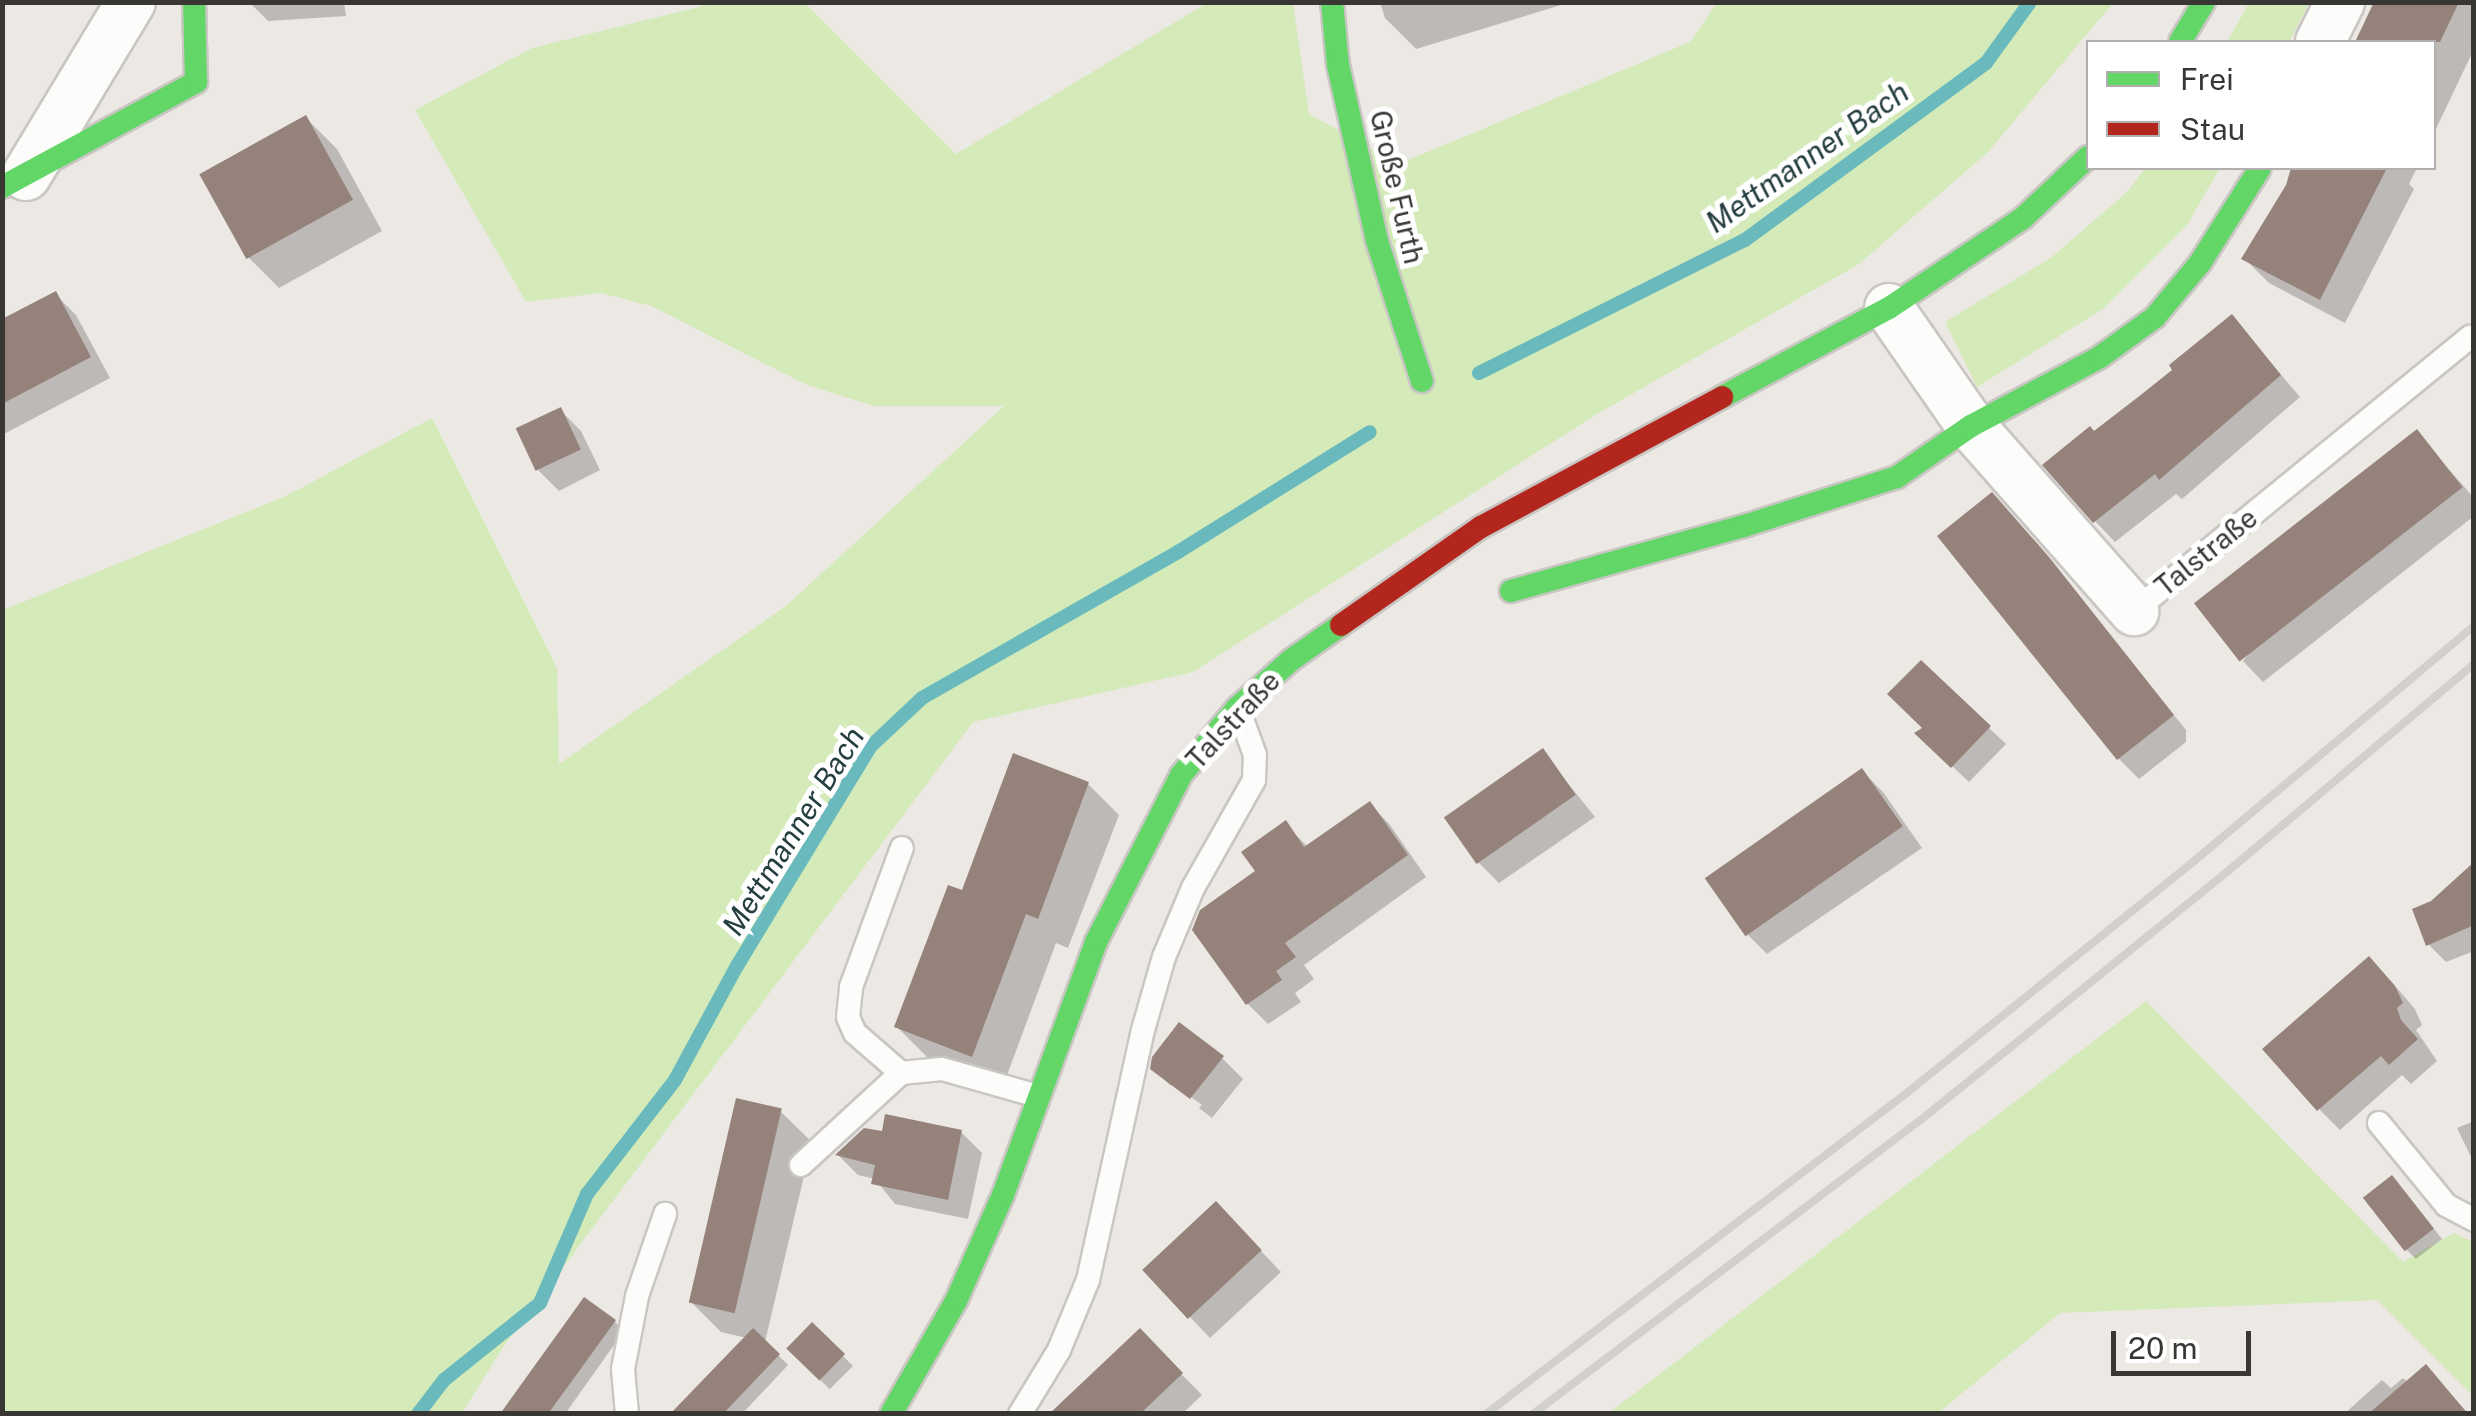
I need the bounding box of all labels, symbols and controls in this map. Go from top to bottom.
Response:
legend [2086,40,2436,170]
text: Frei [2180,61,2234,97]
water label: Mettmanner Bach [1699,74,1915,240]
street label: Große Furth [1363,107,1431,267]
text: Stau [2180,111,2245,147]
street label: Talstraße [2148,501,2264,603]
street label: Talstraße [1179,664,1287,776]
water label: Mettmanner Bach [714,720,872,942]
scale bar [2116,1311,2256,1373]
text: 20 m [2128,1330,2197,1366]

